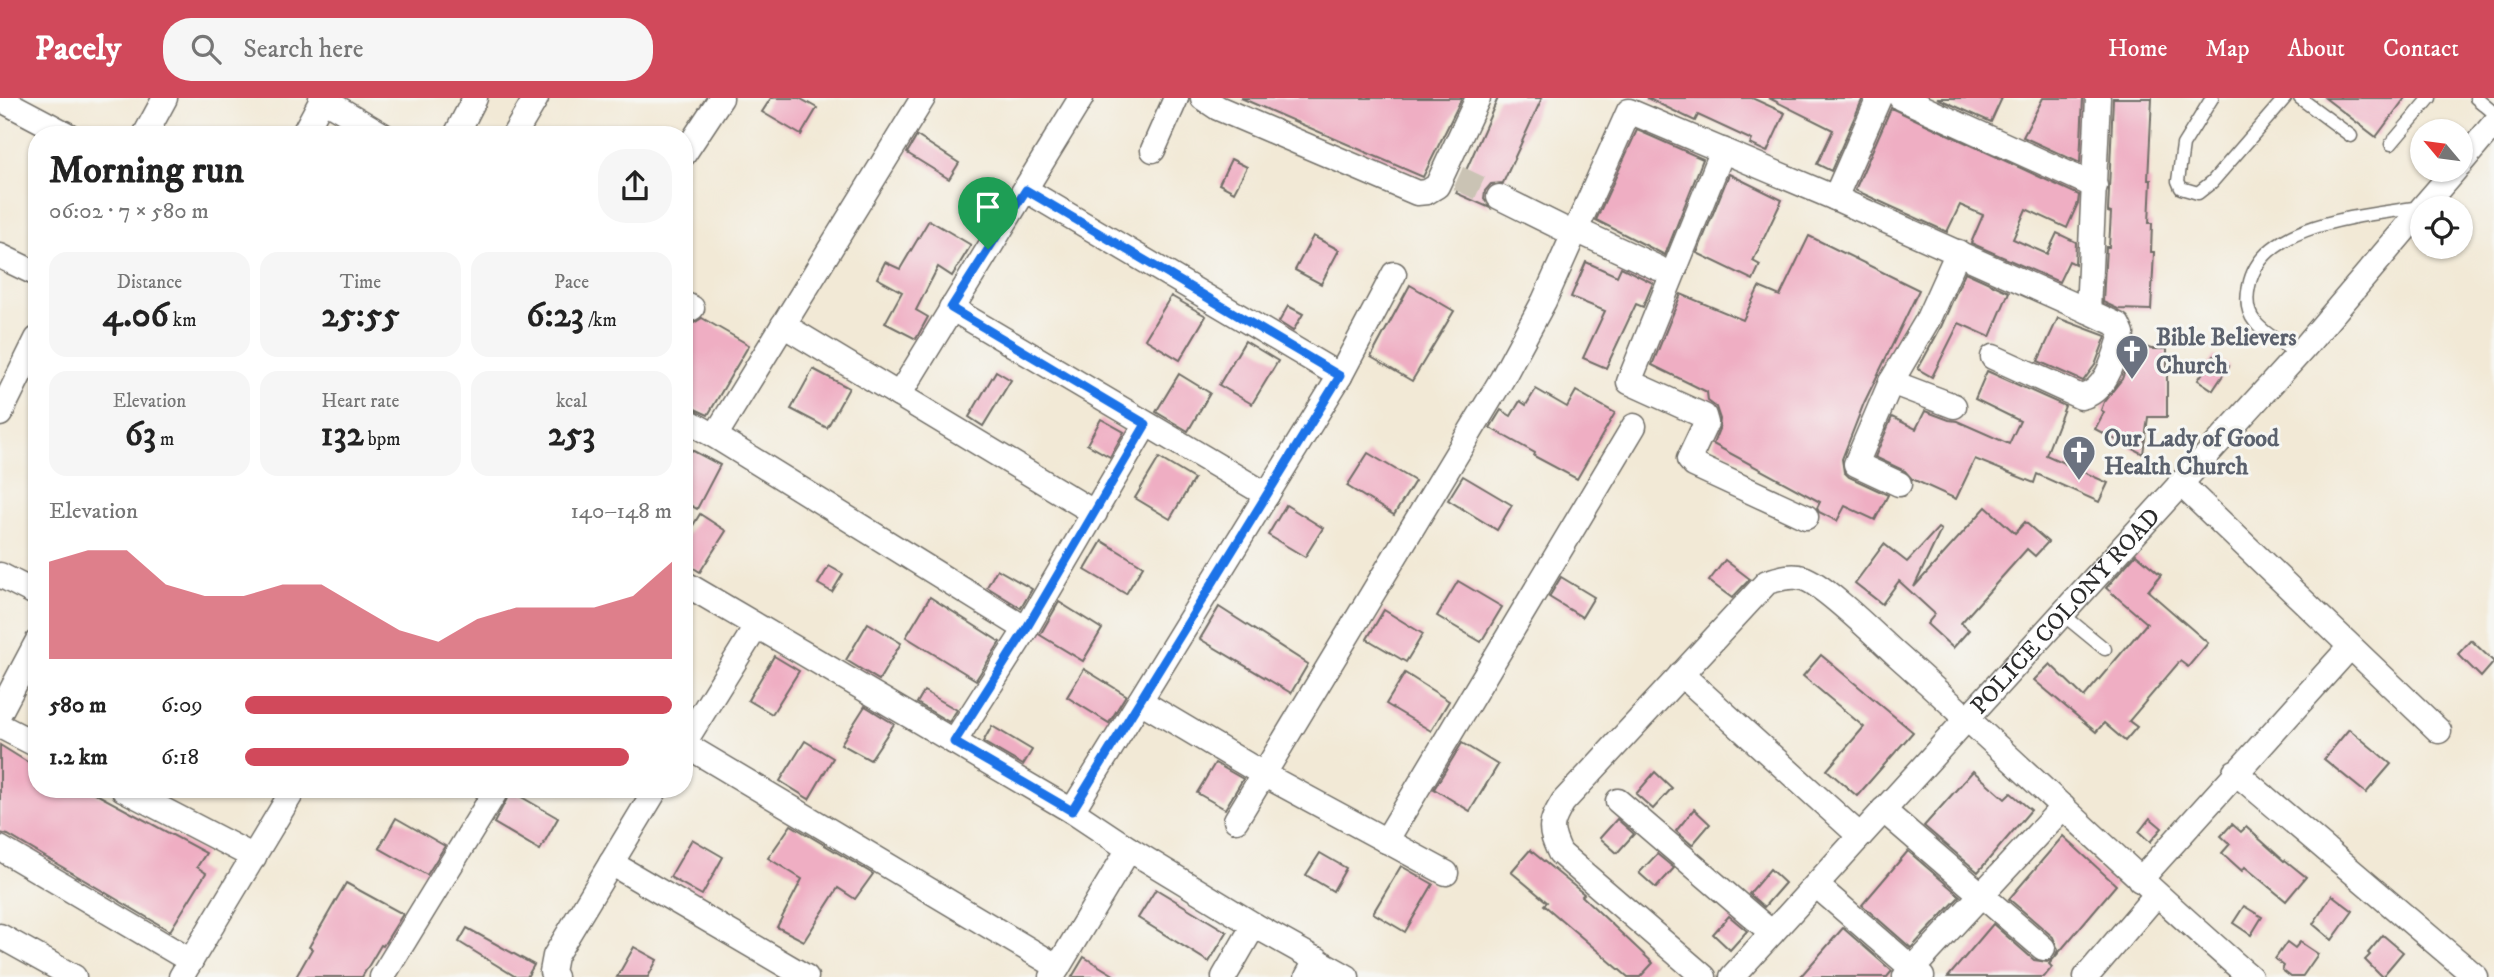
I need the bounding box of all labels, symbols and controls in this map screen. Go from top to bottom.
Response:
search box [163,18,653,81]
text: Pacely [35,29,121,70]
icon: search [187,30,225,68]
text: Search here [243,33,363,66]
text: Home [2108,34,2167,64]
text: Map [2205,34,2250,64]
text: About [2288,34,2345,64]
text: Contact [2383,34,2459,64]
north arrow [2410,119,2473,182]
map controls [2410,119,2473,259]
text: Morning run [49,147,244,195]
button: share [598,149,672,223]
pin [958,177,1018,249]
icon: arrive [969,188,1007,226]
button: locate [2410,196,2473,259]
text: 06:02 · 7 × 580 m [49,197,209,226]
text: Distance [117,271,182,294]
text: Time [340,271,381,294]
text: Pace [554,271,589,294]
text: 4.06 [102,294,169,338]
text: 25:55 [321,294,400,338]
text: 6:23 [526,294,584,338]
text: km [169,309,197,332]
text: /km [584,309,617,332]
place label: Bible Believers Church [2156,323,2296,381]
church icon: Bible Believers Church [2113,332,2151,381]
text: Elevation [113,390,186,413]
text: Heart rate [322,390,399,413]
text: kcal [556,390,587,413]
text: 63 [125,413,156,457]
text: 132 [321,413,364,457]
text: 253 [548,413,595,457]
place label: Our Lady of Good Health Church [2104,424,2280,482]
text: m [156,428,174,451]
text: bpm [364,428,400,451]
church icon: Our Lady of Good Health Church [2060,433,2098,482]
text: Elevation [49,497,138,526]
text: 140–148 m [570,497,672,526]
street label: POLICE COLONY ROAD [1964,502,2167,721]
text: 580 m [49,691,106,720]
text: 6:09 [161,691,203,720]
text: 1.2 km [49,743,108,772]
text: 6:18 [161,743,199,772]

